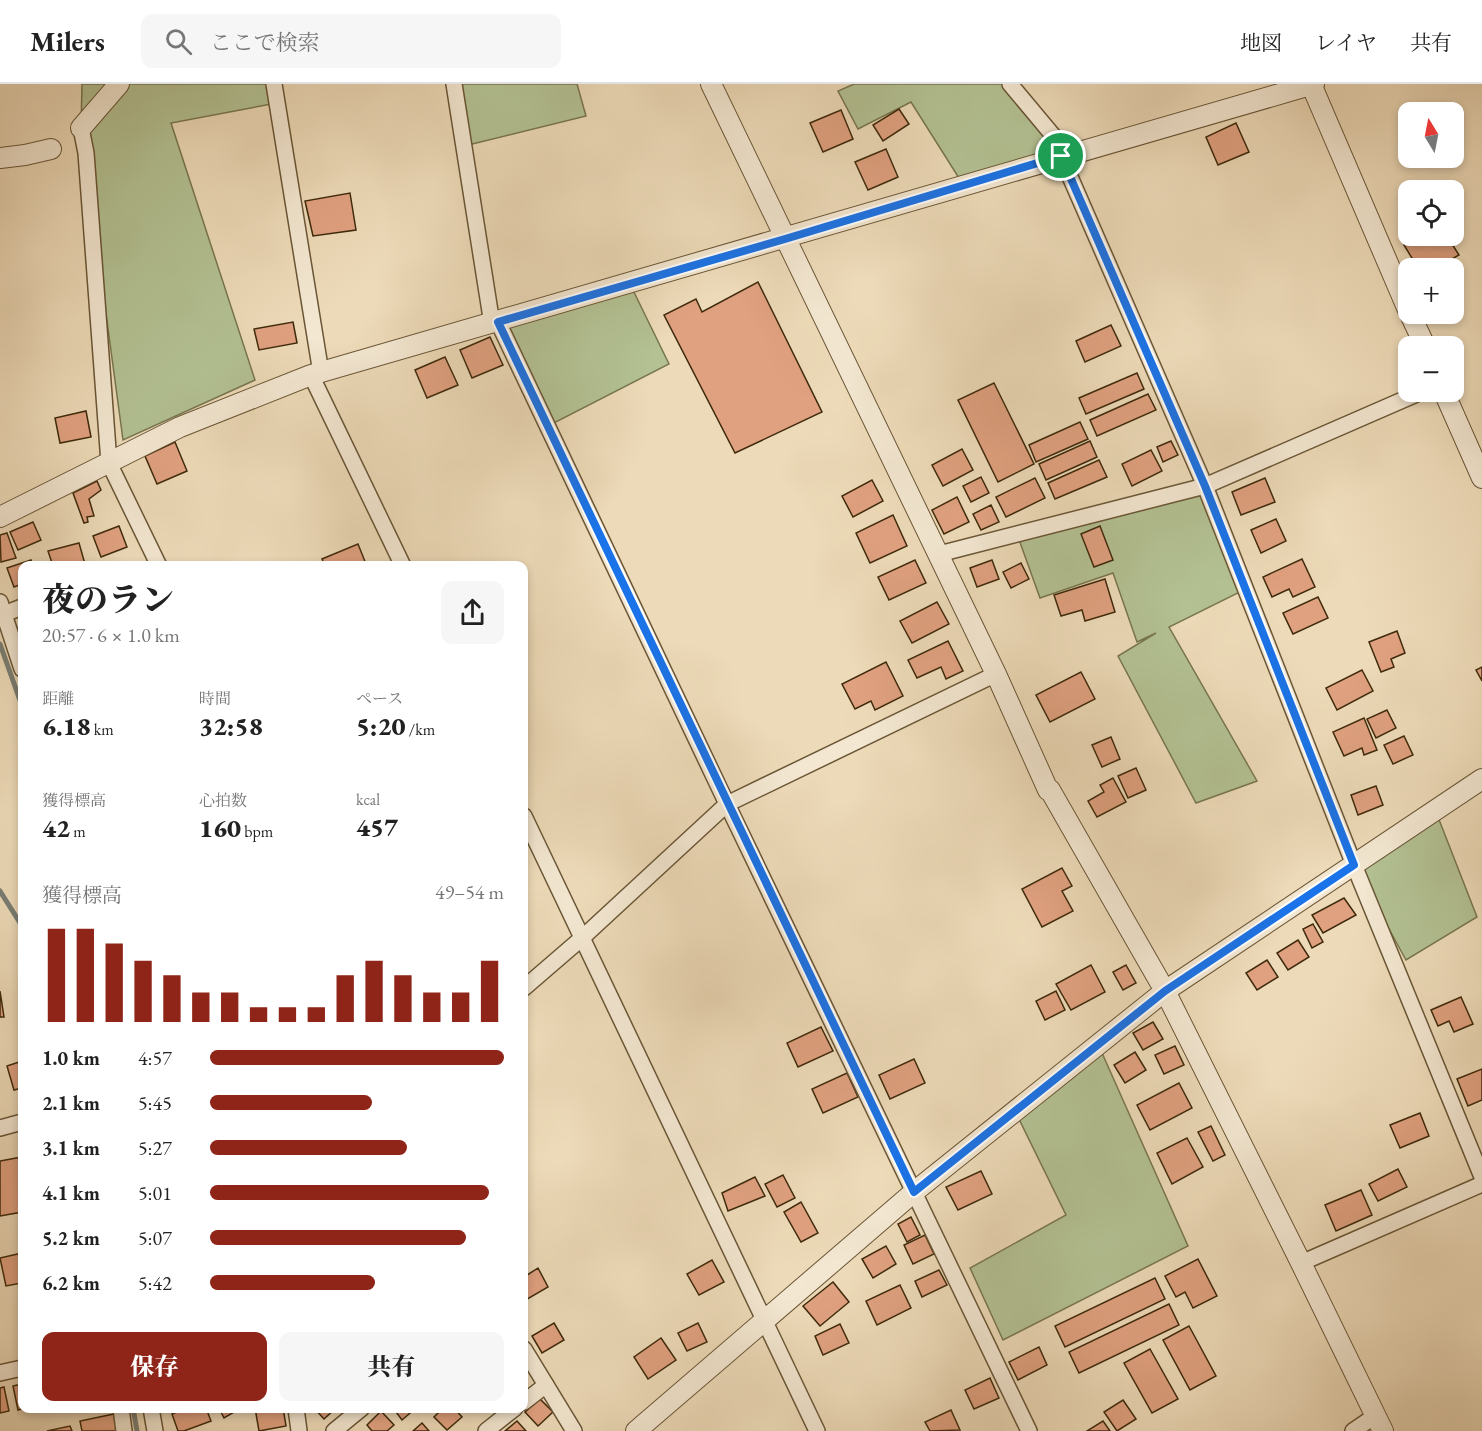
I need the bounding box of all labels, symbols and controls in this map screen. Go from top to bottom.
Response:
search box [141,14,561,68]
text: Milers [30,23,105,59]
icon: search [162,25,195,58]
text: ここで検索 [210,28,320,57]
text: 地図 [1240,29,1282,56]
text: レイヤ [1315,29,1377,56]
text: 共有 [1410,29,1452,56]
north arrow [1398,102,1464,168]
map controls [1398,102,1464,402]
pin [1035,130,1086,181]
icon: arrive [1044,139,1077,172]
button: locate [1398,180,1464,246]
button: + [1398,258,1464,324]
button: − [1398,336,1464,402]
text: 夜のラン [42,578,174,621]
button: share [441,581,504,644]
text: 20:57 · 6 × 1.0 km [42,622,180,648]
text: 距離 [42,688,74,709]
text: 時間 [199,688,231,709]
text: ペース [356,688,403,709]
text: 6.18 [42,709,91,743]
text: 32:58 [199,709,263,743]
text: 5:20 [356,709,406,743]
text: km [91,719,114,740]
text: /km [406,719,435,740]
text: kcal [356,789,380,810]
text: 獲得標高 [42,790,106,811]
text: 心拍数 [199,790,247,811]
text: 457 [356,810,398,844]
text: 42 [42,811,70,845]
text: 160 [199,811,241,845]
text: m [70,821,86,842]
text: bpm [241,821,273,842]
text: 49–54 m [435,879,504,905]
text: 獲得標高 [42,882,122,908]
text: 1.0 km [42,1045,100,1071]
text: 4:57 [138,1045,172,1071]
text: 2.1 km [42,1090,100,1116]
text: 5:45 [138,1090,172,1116]
text: 3.1 km [42,1135,100,1161]
text: 5:27 [138,1135,172,1161]
text: 4.1 km [42,1180,100,1206]
text: 5:01 [138,1180,172,1206]
text: 5.2 km [42,1225,100,1251]
text: 5:07 [138,1225,172,1251]
text: 6.2 km [42,1270,100,1296]
text: 5:42 [138,1270,172,1296]
button: 保存 [42,1332,267,1401]
button: 共有 [279,1332,504,1401]

